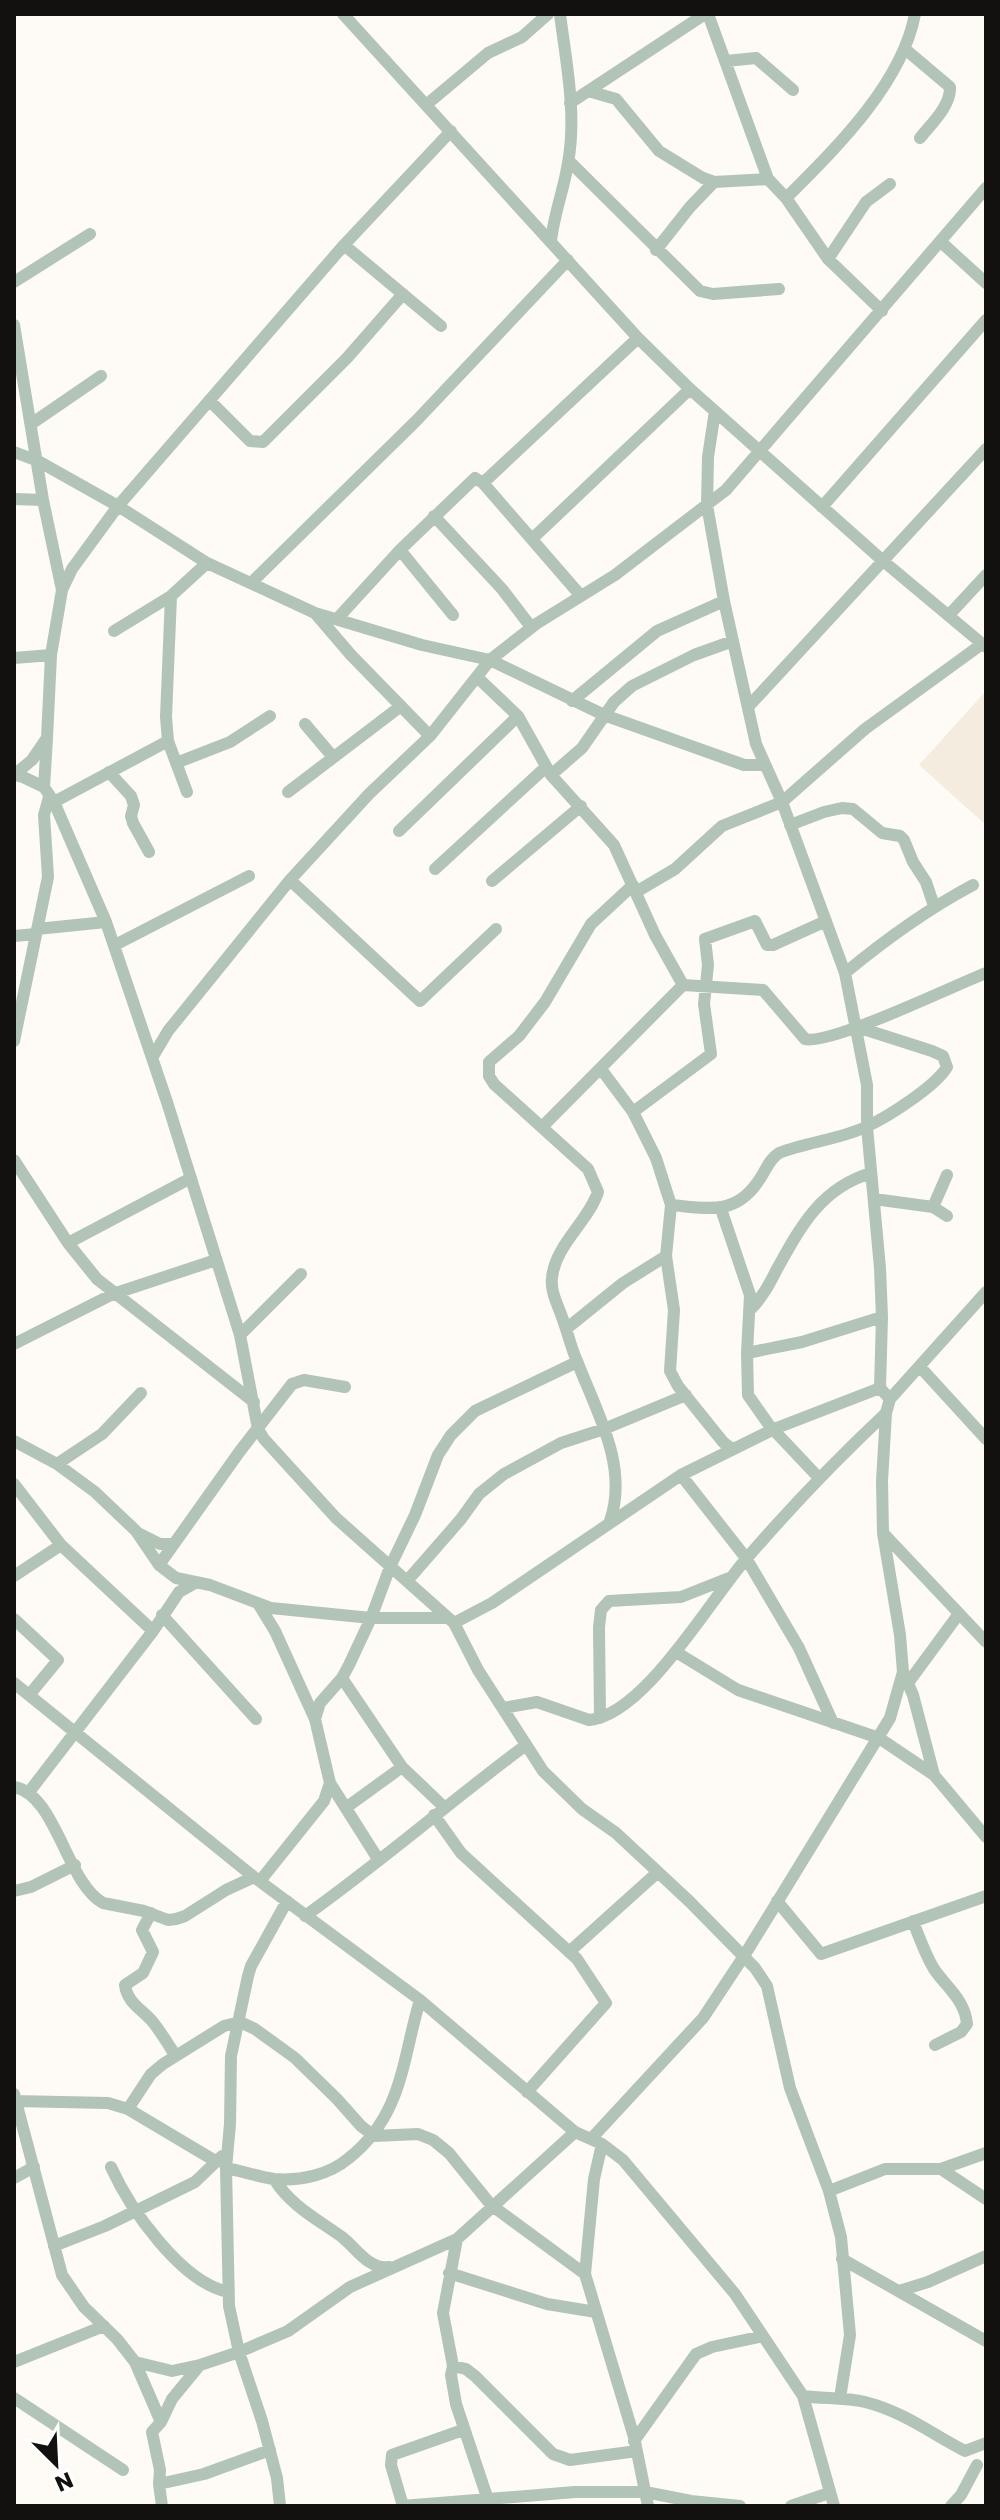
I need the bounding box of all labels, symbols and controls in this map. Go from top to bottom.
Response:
north arrow [16,2424,96,2504]
text: N [50,2464,78,2499]

